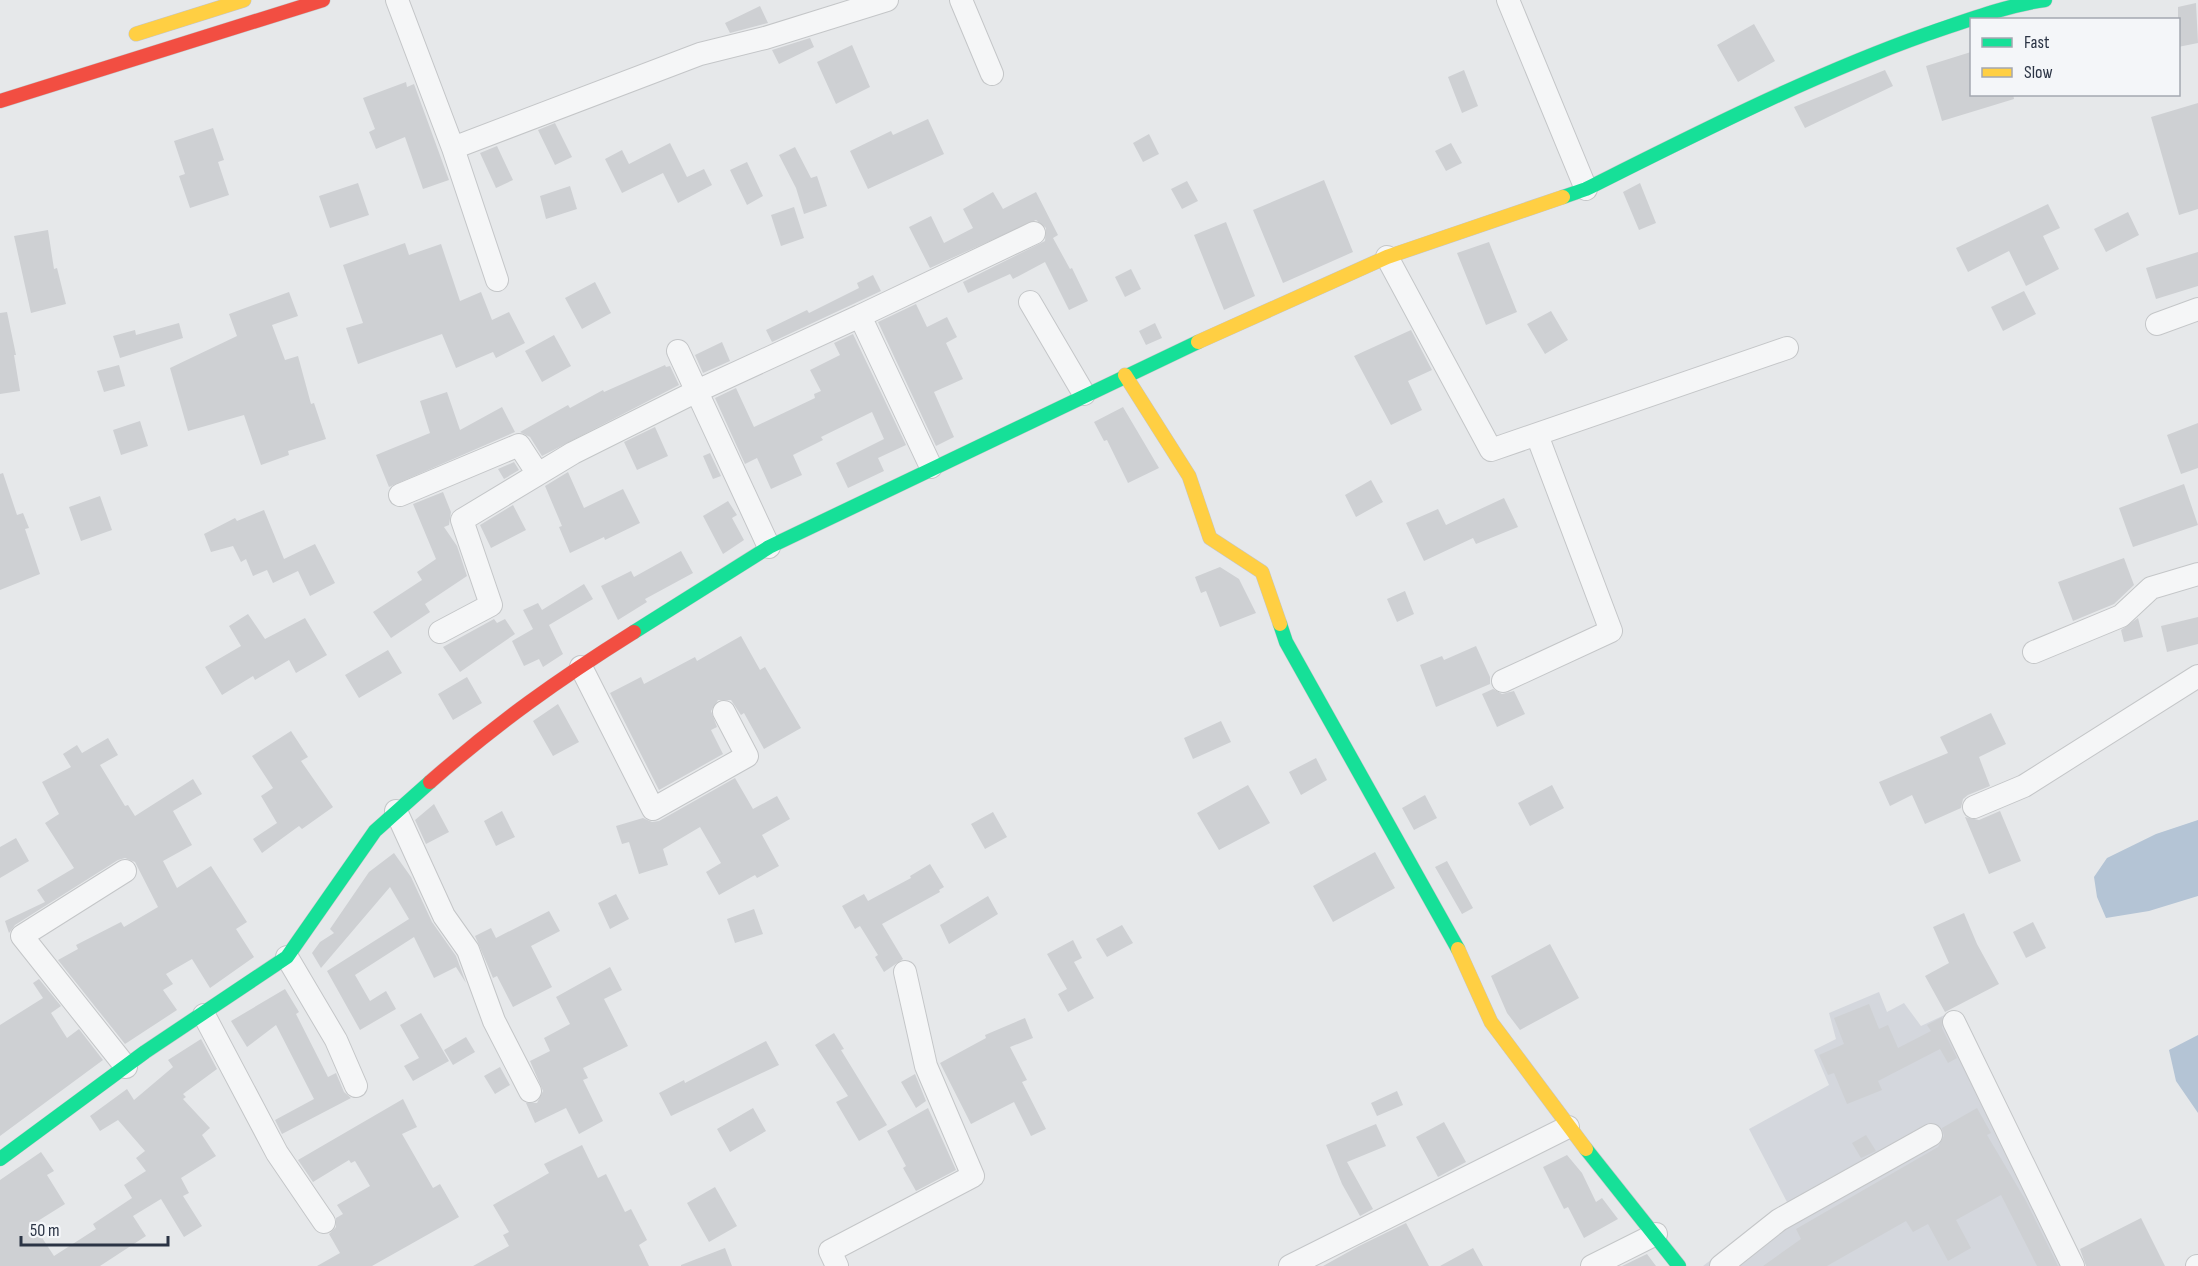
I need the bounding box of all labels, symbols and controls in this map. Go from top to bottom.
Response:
legend [1970,18,2180,96]
text: Fast [2024,32,2050,53]
text: Slow [2024,62,2053,83]
scale bar [21,1209,168,1247]
text: 50 m [30,1220,60,1241]

